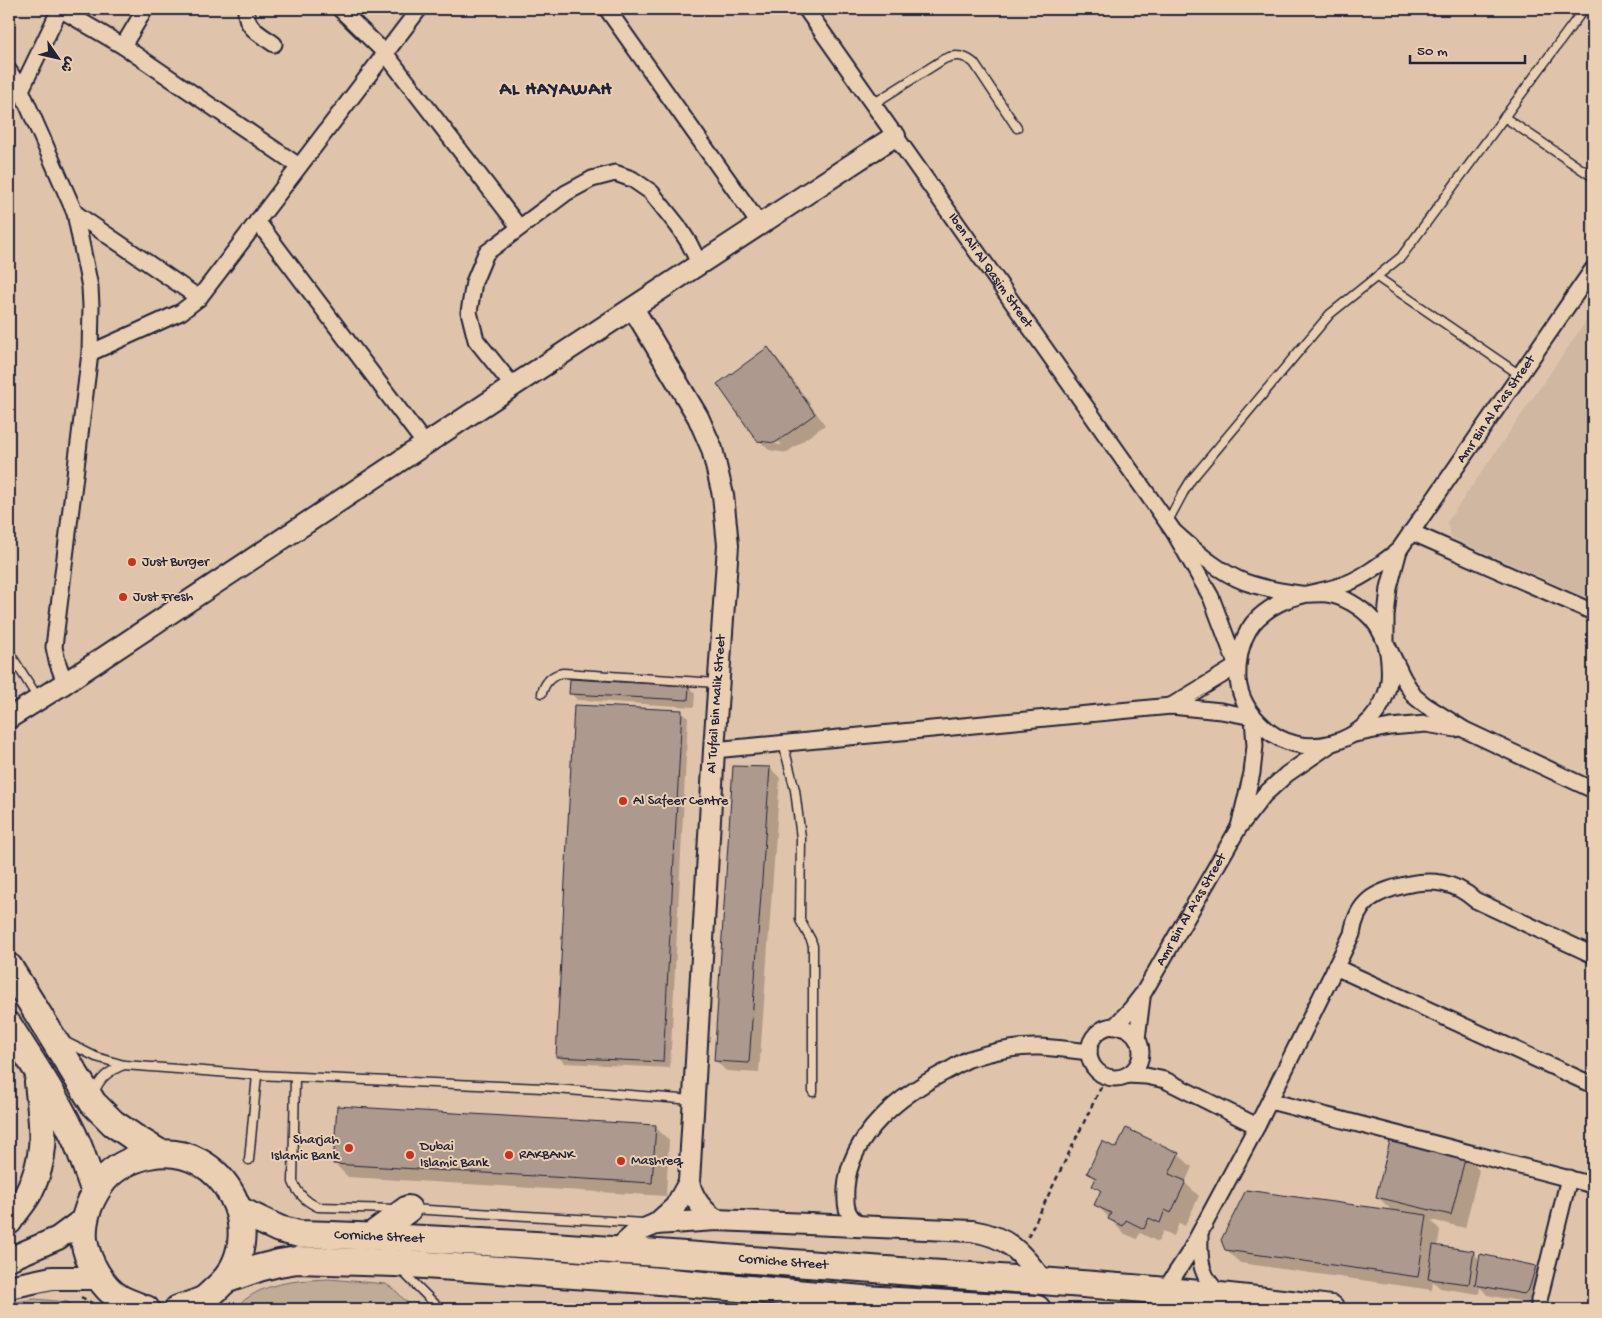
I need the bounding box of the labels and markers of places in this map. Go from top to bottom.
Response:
place label: Just Burger [142,554,210,571]
marker: Just Burger [126,556,138,568]
place label: Just Fresh [133,589,194,606]
marker: Just Fresh [117,591,129,603]
place label: Al Safeer Centre [633,793,729,810]
marker: Al Safeer Centre [617,795,629,807]
place label: Sharjah Islamic Bank [271,1132,341,1165]
place label: Dubai Islamic Bank [419,1139,490,1172]
marker: Sharjah Islamic Bank [343,1142,355,1154]
place label: RAKBANK [519,1147,576,1164]
marker: Dubai Islamic Bank [404,1149,416,1161]
marker: RAKBANK [503,1149,515,1161]
place label: Mashreq [631,1153,684,1170]
marker: Mashreq [615,1155,627,1167]

